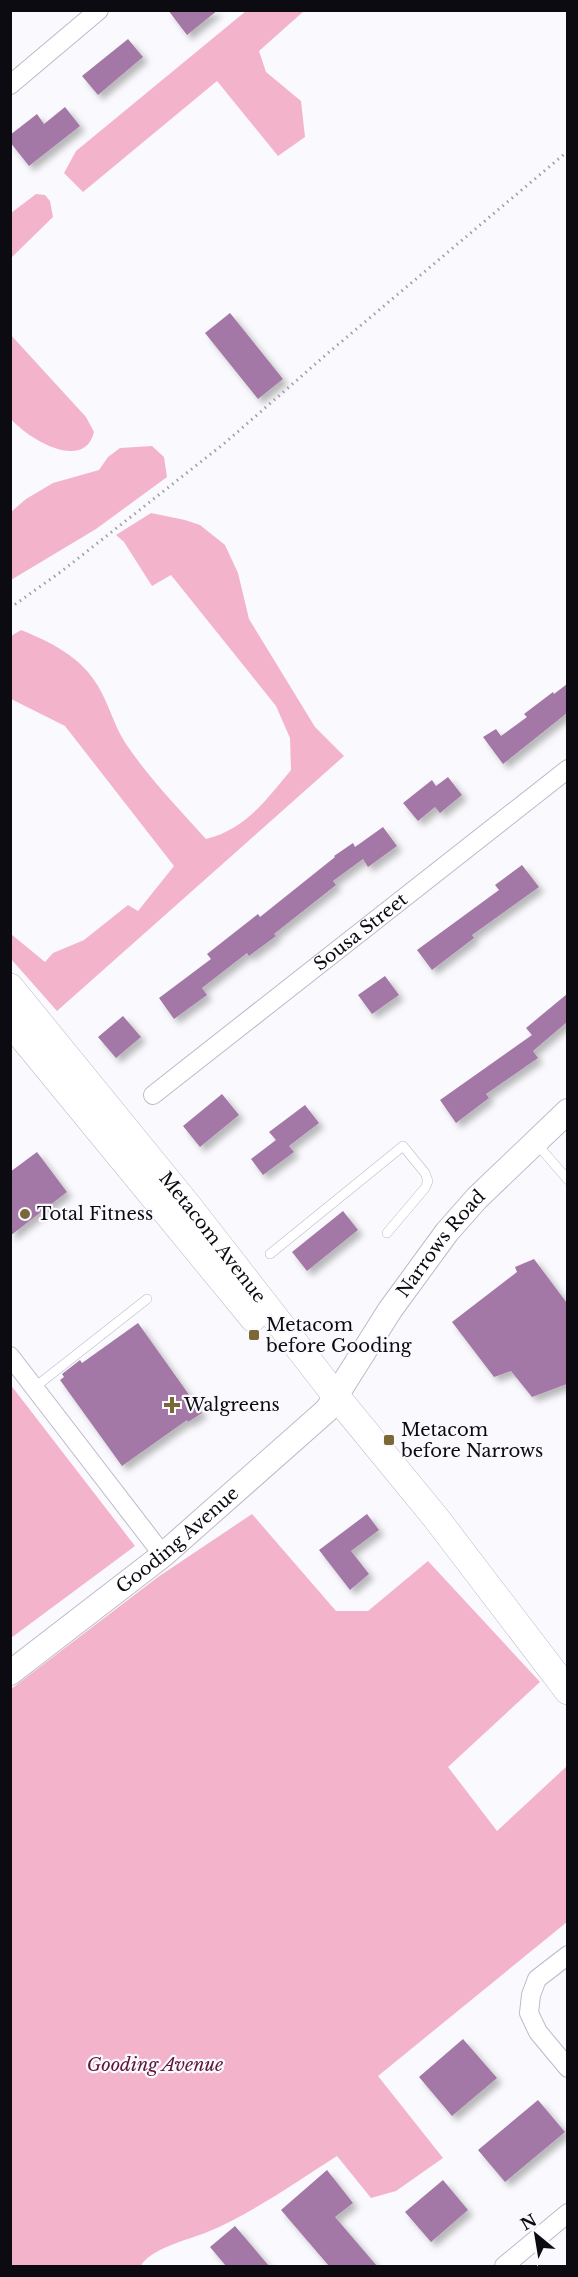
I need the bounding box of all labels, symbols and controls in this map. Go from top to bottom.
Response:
street label: Sousa Street [309,888,412,975]
street label: Metacom Avenue [154,1168,270,1307]
street label: Narrows Road [392,1185,490,1302]
place label: Total Fitness [37,1203,153,1225]
marker: Total Fitness [18,1207,32,1221]
place label: Metacom before Gooding [265,1314,412,1357]
marker: Metacom before Gooding [247,1328,261,1342]
place label: Walgreens [183,1394,280,1416]
marker: Walgreens [165,1398,179,1412]
place label: Metacom before Narrows [400,1419,543,1462]
marker: Metacom before Narrows [382,1433,396,1447]
street label: Gooding Avenue [112,1482,243,1598]
park label: Gooding Avenue [87,2054,223,2076]
north arrow [506,2205,566,2265]
text: N [517,2210,540,2234]

